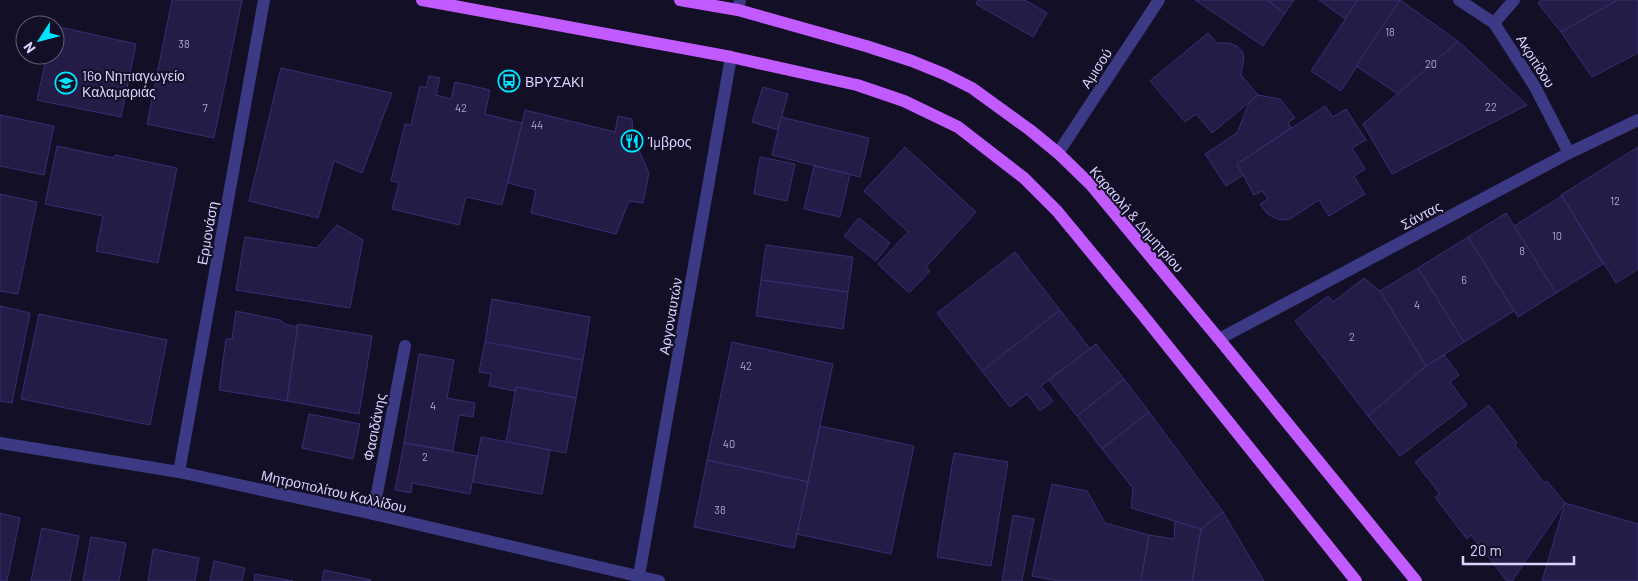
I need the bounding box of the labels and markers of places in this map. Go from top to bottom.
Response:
place label: 16ο Νηπιαγωγείο Καλαμαριάς [82,67,185,100]
bus stop icon: ΒΡΥΣΑΚΙ [497,69,521,93]
school or university icon: 16ο Νηπιαγωγείο Καλαμαριάς [54,71,78,95]
place label: ΒΡΥΣΑΚΙ [525,73,584,90]
restaurant icon: Ίμβρος [620,129,644,153]
place label: Ίμβρος [647,133,692,150]

